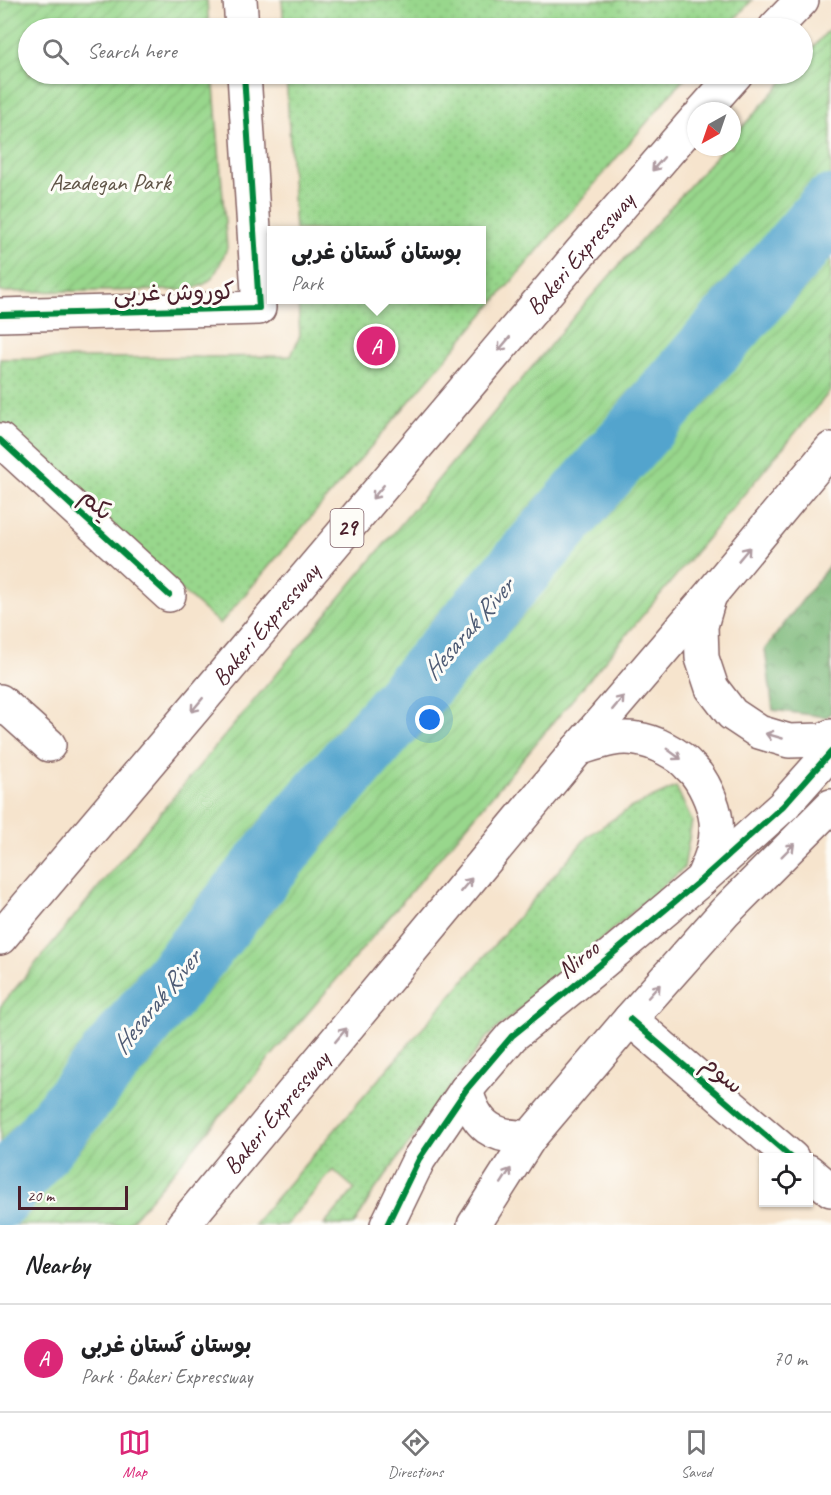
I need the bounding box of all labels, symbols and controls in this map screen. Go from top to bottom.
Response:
search box [18,18,813,84]
icon: search [39,35,72,68]
text: Search here [87,37,177,65]
north arrow [687,102,741,156]
one-way arrow [651,156,665,171]
park label: Azadegan Park [50,167,173,197]
street label: Bakeri Expressway [519,185,642,321]
popup [267,226,486,304]
text: بوستان گستان غربی [291,238,462,266]
text: Park [291,271,323,296]
street label: کوروش غربی [113,276,235,308]
pin: A [356,324,395,368]
one-way arrow [497,336,510,352]
street label: یکم [72,481,120,529]
one-way arrow [371,484,384,500]
road number: 29 [330,509,364,547]
one-way arrow [737,547,751,562]
street label: Bakeri Expressway [205,555,327,692]
water label: Hesarak River [415,569,523,686]
one-way arrow [611,696,625,711]
one-way arrow [190,697,204,712]
your location [415,705,444,734]
one-way arrow [765,730,784,742]
one-way arrow [665,748,681,760]
one-way arrow [781,843,796,857]
one-way arrow [459,877,472,893]
street label: Niroo [551,932,606,985]
water label: Hesarak River [104,941,210,1060]
one-way arrow [647,984,661,999]
one-way arrow [335,1027,348,1043]
street label: Bakeri Expressway [216,1043,337,1181]
street label: سوم [694,1048,750,1102]
map controls [759,1153,813,1207]
button: locate [759,1153,813,1207]
one-way arrow [500,1168,512,1185]
scale bar [18,1183,128,1210]
text: 20 m [27,1186,54,1206]
text: Nearby [24,1248,89,1281]
text: بوستان گستان غربی [81,1331,251,1359]
text: A [38,1346,49,1371]
text: 70 m [773,1346,807,1371]
text: Park · Bakeri Expressway [81,1364,252,1389]
tab: Map [118,1426,151,1482]
tab: Directions [388,1426,443,1482]
tab: Saved [680,1426,713,1482]

